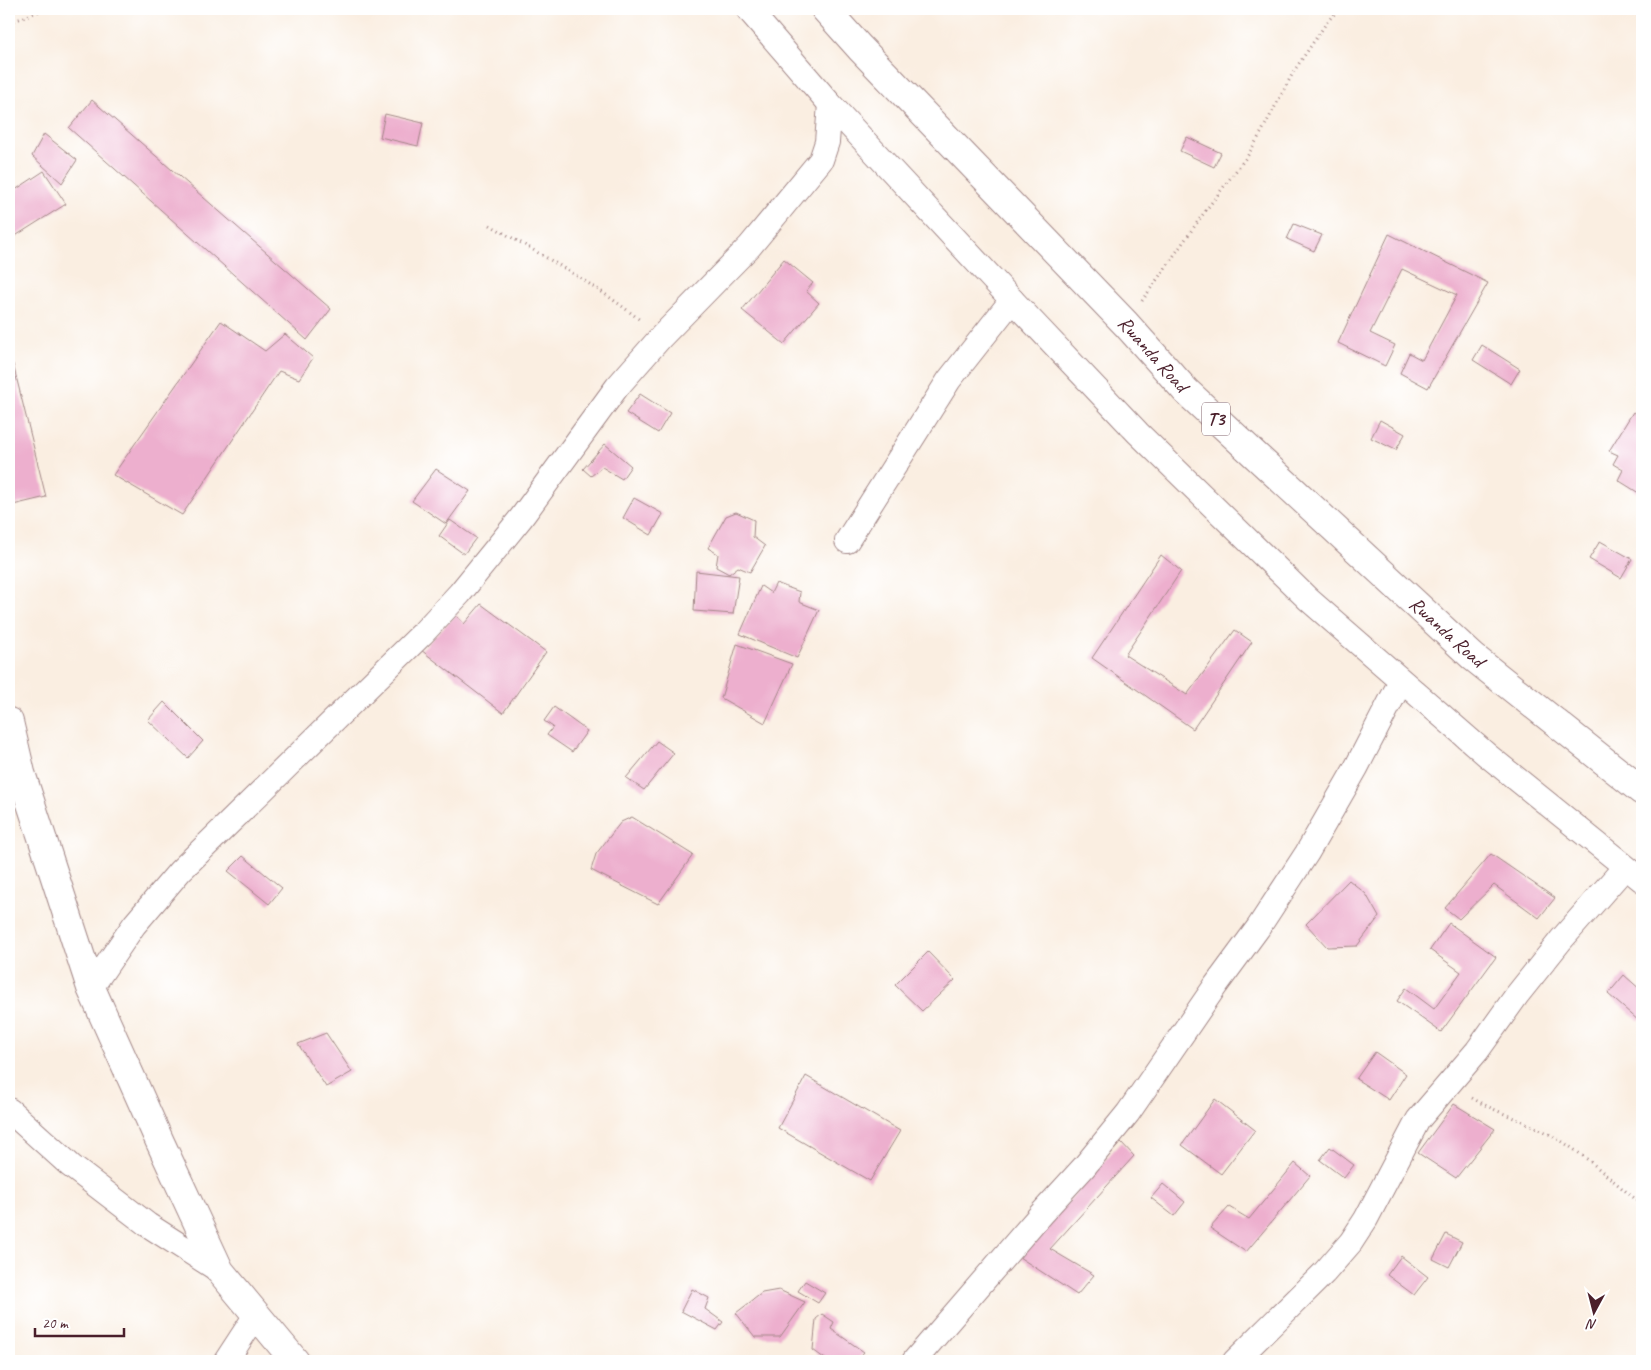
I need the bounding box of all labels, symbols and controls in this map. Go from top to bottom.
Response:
street label: Rwanda Road [1112,311,1196,399]
road number: T3 [1202,402,1230,436]
street label: Rwanda Road [1404,591,1492,675]
north arrow [1568,1288,1618,1338]
scale bar [35,1305,124,1337]
text: 20 m [42,1314,69,1333]
text: N [1585,1315,1598,1333]

